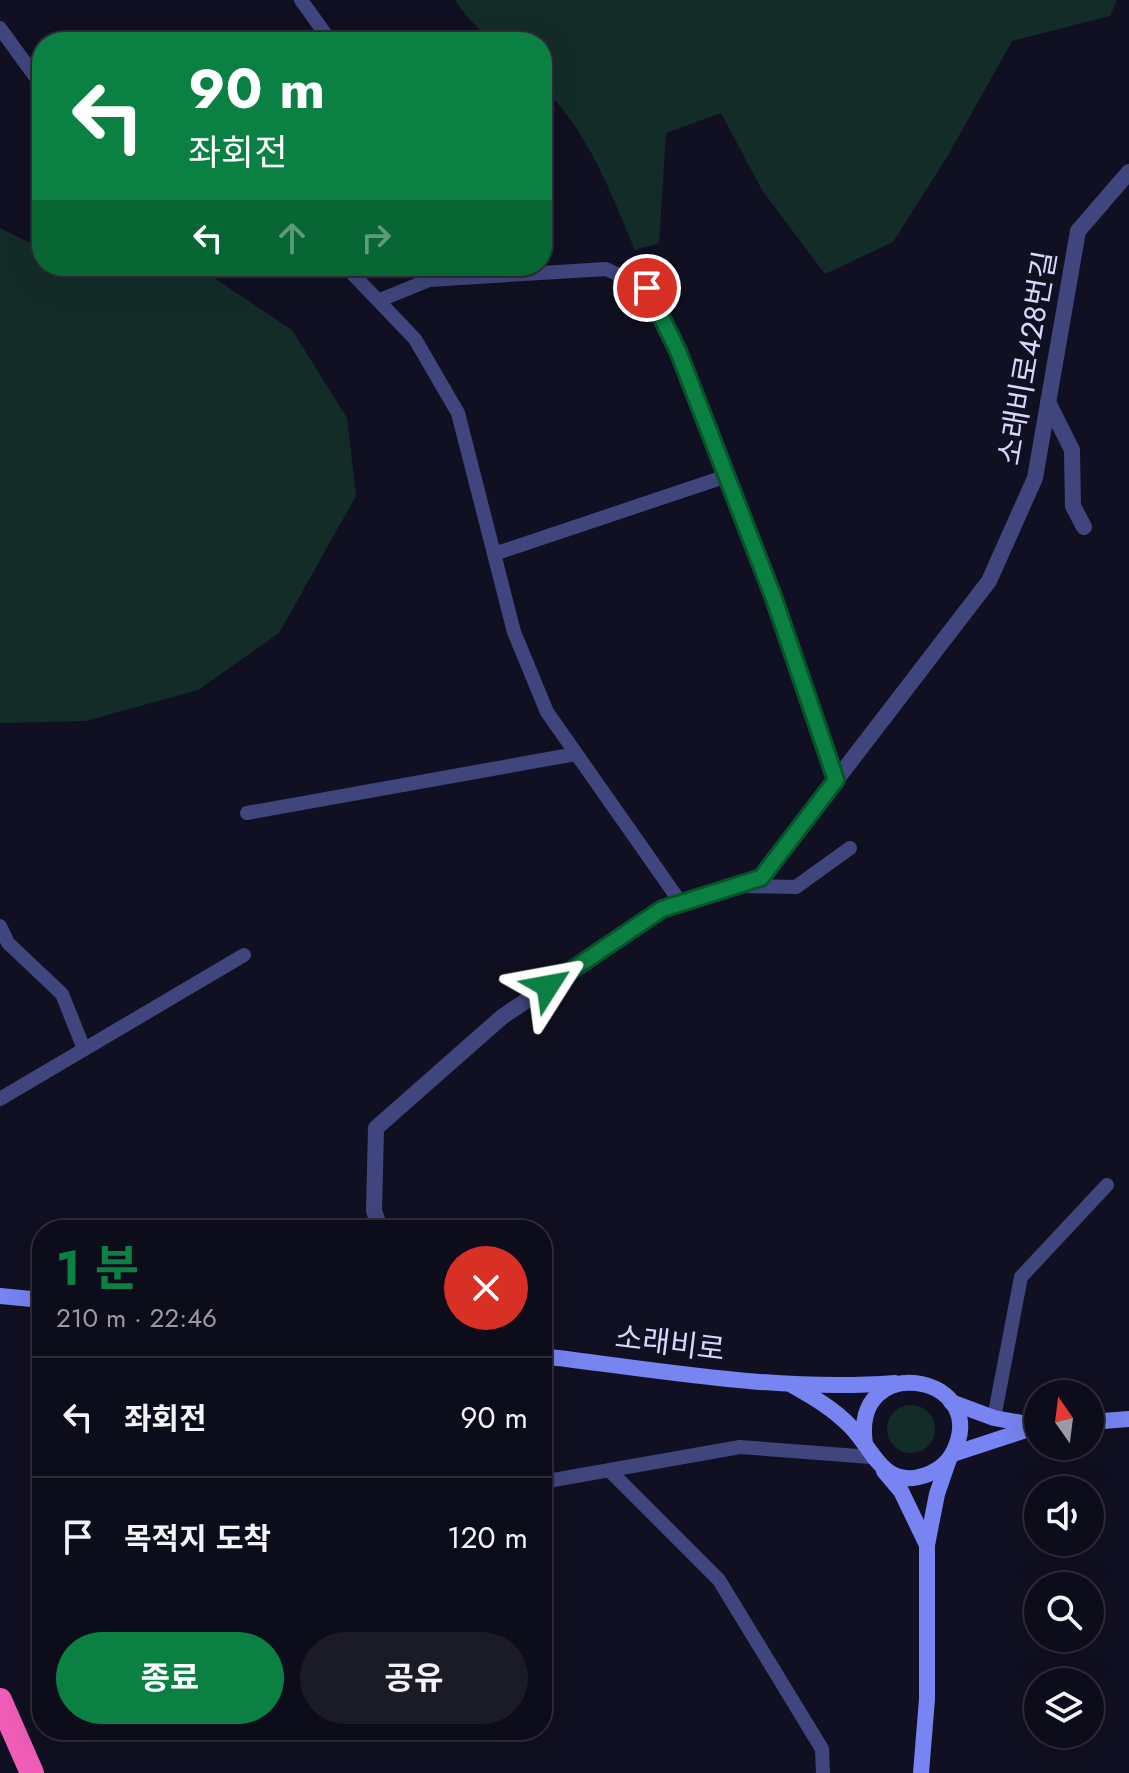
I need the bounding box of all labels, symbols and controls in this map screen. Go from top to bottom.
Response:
text: 90 m [188,48,325,129]
icon: left [56,64,160,168]
text: 좌회전 [188,126,287,178]
icon: left [186,216,230,260]
icon: ahead [270,216,314,260]
icon: right [354,216,398,260]
street label: 소래비로428번길 [987,248,1067,468]
pin [613,254,681,322]
icon: arrive [625,266,669,310]
position arrow [506,944,590,1028]
text: 1 분 [56,1234,139,1303]
button: close [444,1246,528,1330]
text: 210 m · 22:46 [56,1299,217,1337]
street label: 소래비로 [613,1315,727,1371]
north arrow [1024,1380,1104,1460]
map controls [1024,1380,1104,1748]
icon: left [56,1395,100,1439]
text: 90 m [460,1396,528,1439]
text: 좌회전 [124,1397,207,1440]
button: sound [1024,1476,1104,1556]
icon: arrive [56,1515,100,1559]
text: 120 m [447,1516,528,1559]
text: 목적지 도착 [124,1517,271,1560]
button: search [1024,1572,1104,1652]
button: 종료 [56,1632,284,1724]
button: 공유 [300,1632,528,1724]
button: layers [1024,1668,1104,1748]

